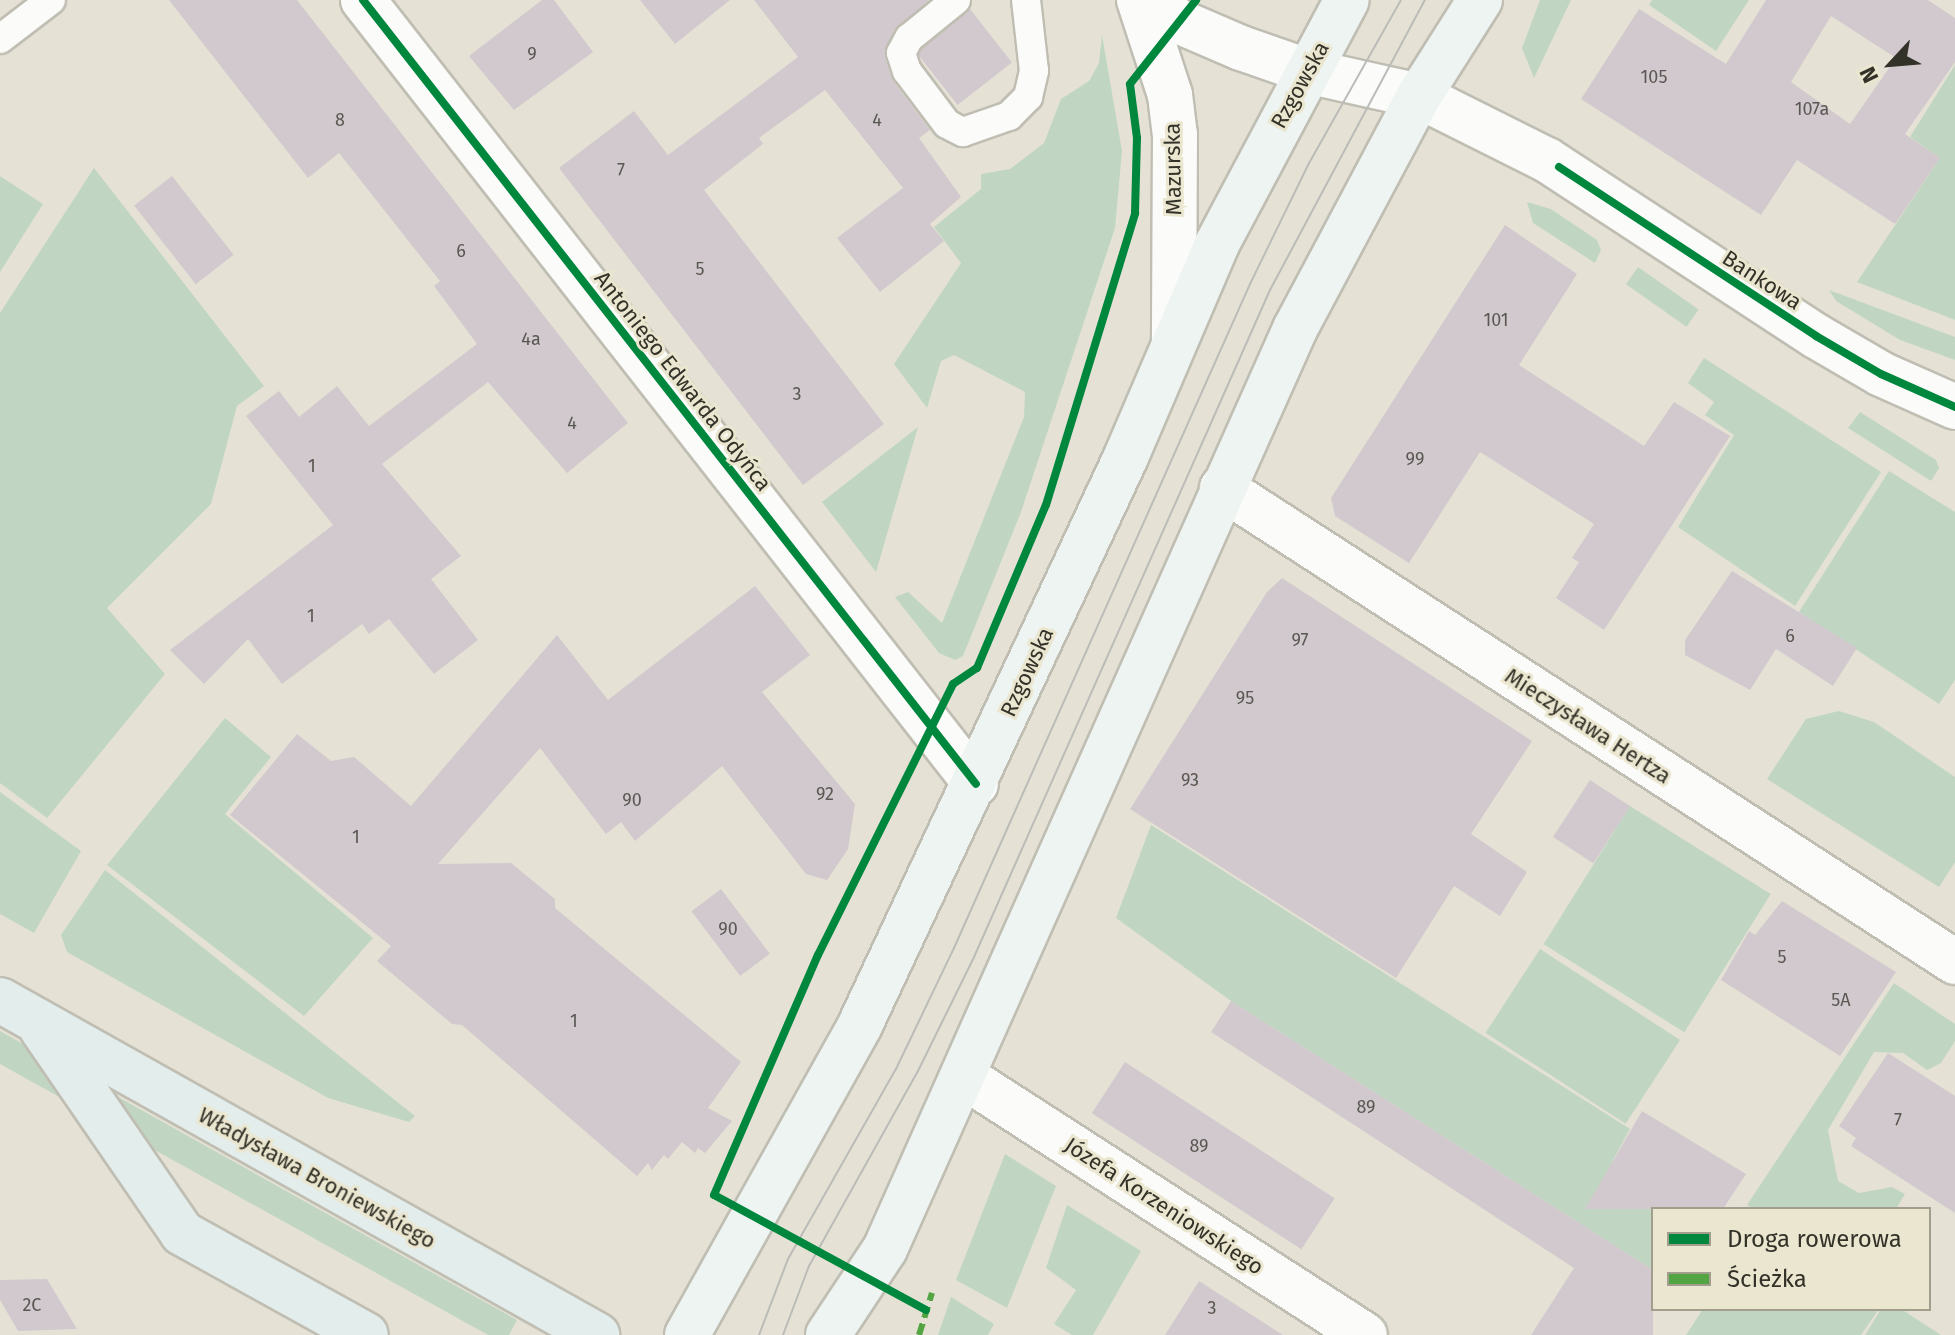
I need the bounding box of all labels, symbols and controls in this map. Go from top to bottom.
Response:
north arrow [1851,24,1931,104]
street label: Rzgowska [1265,37,1335,133]
house number: 9 [527,43,537,65]
text: N [1854,62,1884,87]
house number: 105 [1641,66,1667,88]
house number: 107a [1795,98,1829,120]
house number: 8 [335,109,345,131]
house number: 4 [872,109,882,131]
street label: Mazurska [1159,122,1187,216]
house number: 7 [617,159,625,181]
house number: 6 [456,240,466,262]
street label: Bankowa [1717,245,1807,315]
house number: 5 [695,258,705,280]
street label: Antoniego Edwarda Odyńca [589,266,777,496]
house number: 101 [1483,309,1509,331]
house number: 4a [521,328,541,350]
house number: 3 [793,383,801,405]
house number: 4 [567,412,577,434]
house number: 99 [1406,448,1424,470]
house number: 1 [308,455,316,477]
house number: 1 [307,605,315,627]
street label: Rzgowska [995,623,1059,721]
house number: 6 [1785,625,1795,647]
house number: 97 [1291,629,1309,651]
street label: Mieczysława Hertza [1500,662,1676,790]
house number: 95 [1236,687,1254,709]
house number: 93 [1181,769,1199,791]
house number: 92 [816,783,834,805]
house number: 90 [622,789,642,811]
house number: 1 [352,826,360,848]
house number: 90 [718,918,738,940]
house number: 5 [1777,946,1787,968]
house number: 5A [1831,989,1851,1011]
house number: 1 [570,1010,578,1032]
house number: 89 [1356,1096,1376,1118]
street label: Władysława Broniewskiego [194,1102,440,1254]
house number: 7 [1894,1109,1902,1131]
street label: Józefa Korzeniowskiego [1059,1132,1269,1280]
house number: 89 [1189,1135,1209,1157]
legend [1651,1207,1931,1311]
text: Droga rowerowa [1727,1225,1902,1253]
text: Ścieżka [1727,1265,1807,1293]
house number: 2C [23,1294,41,1316]
house number: 3 [1208,1297,1216,1319]

